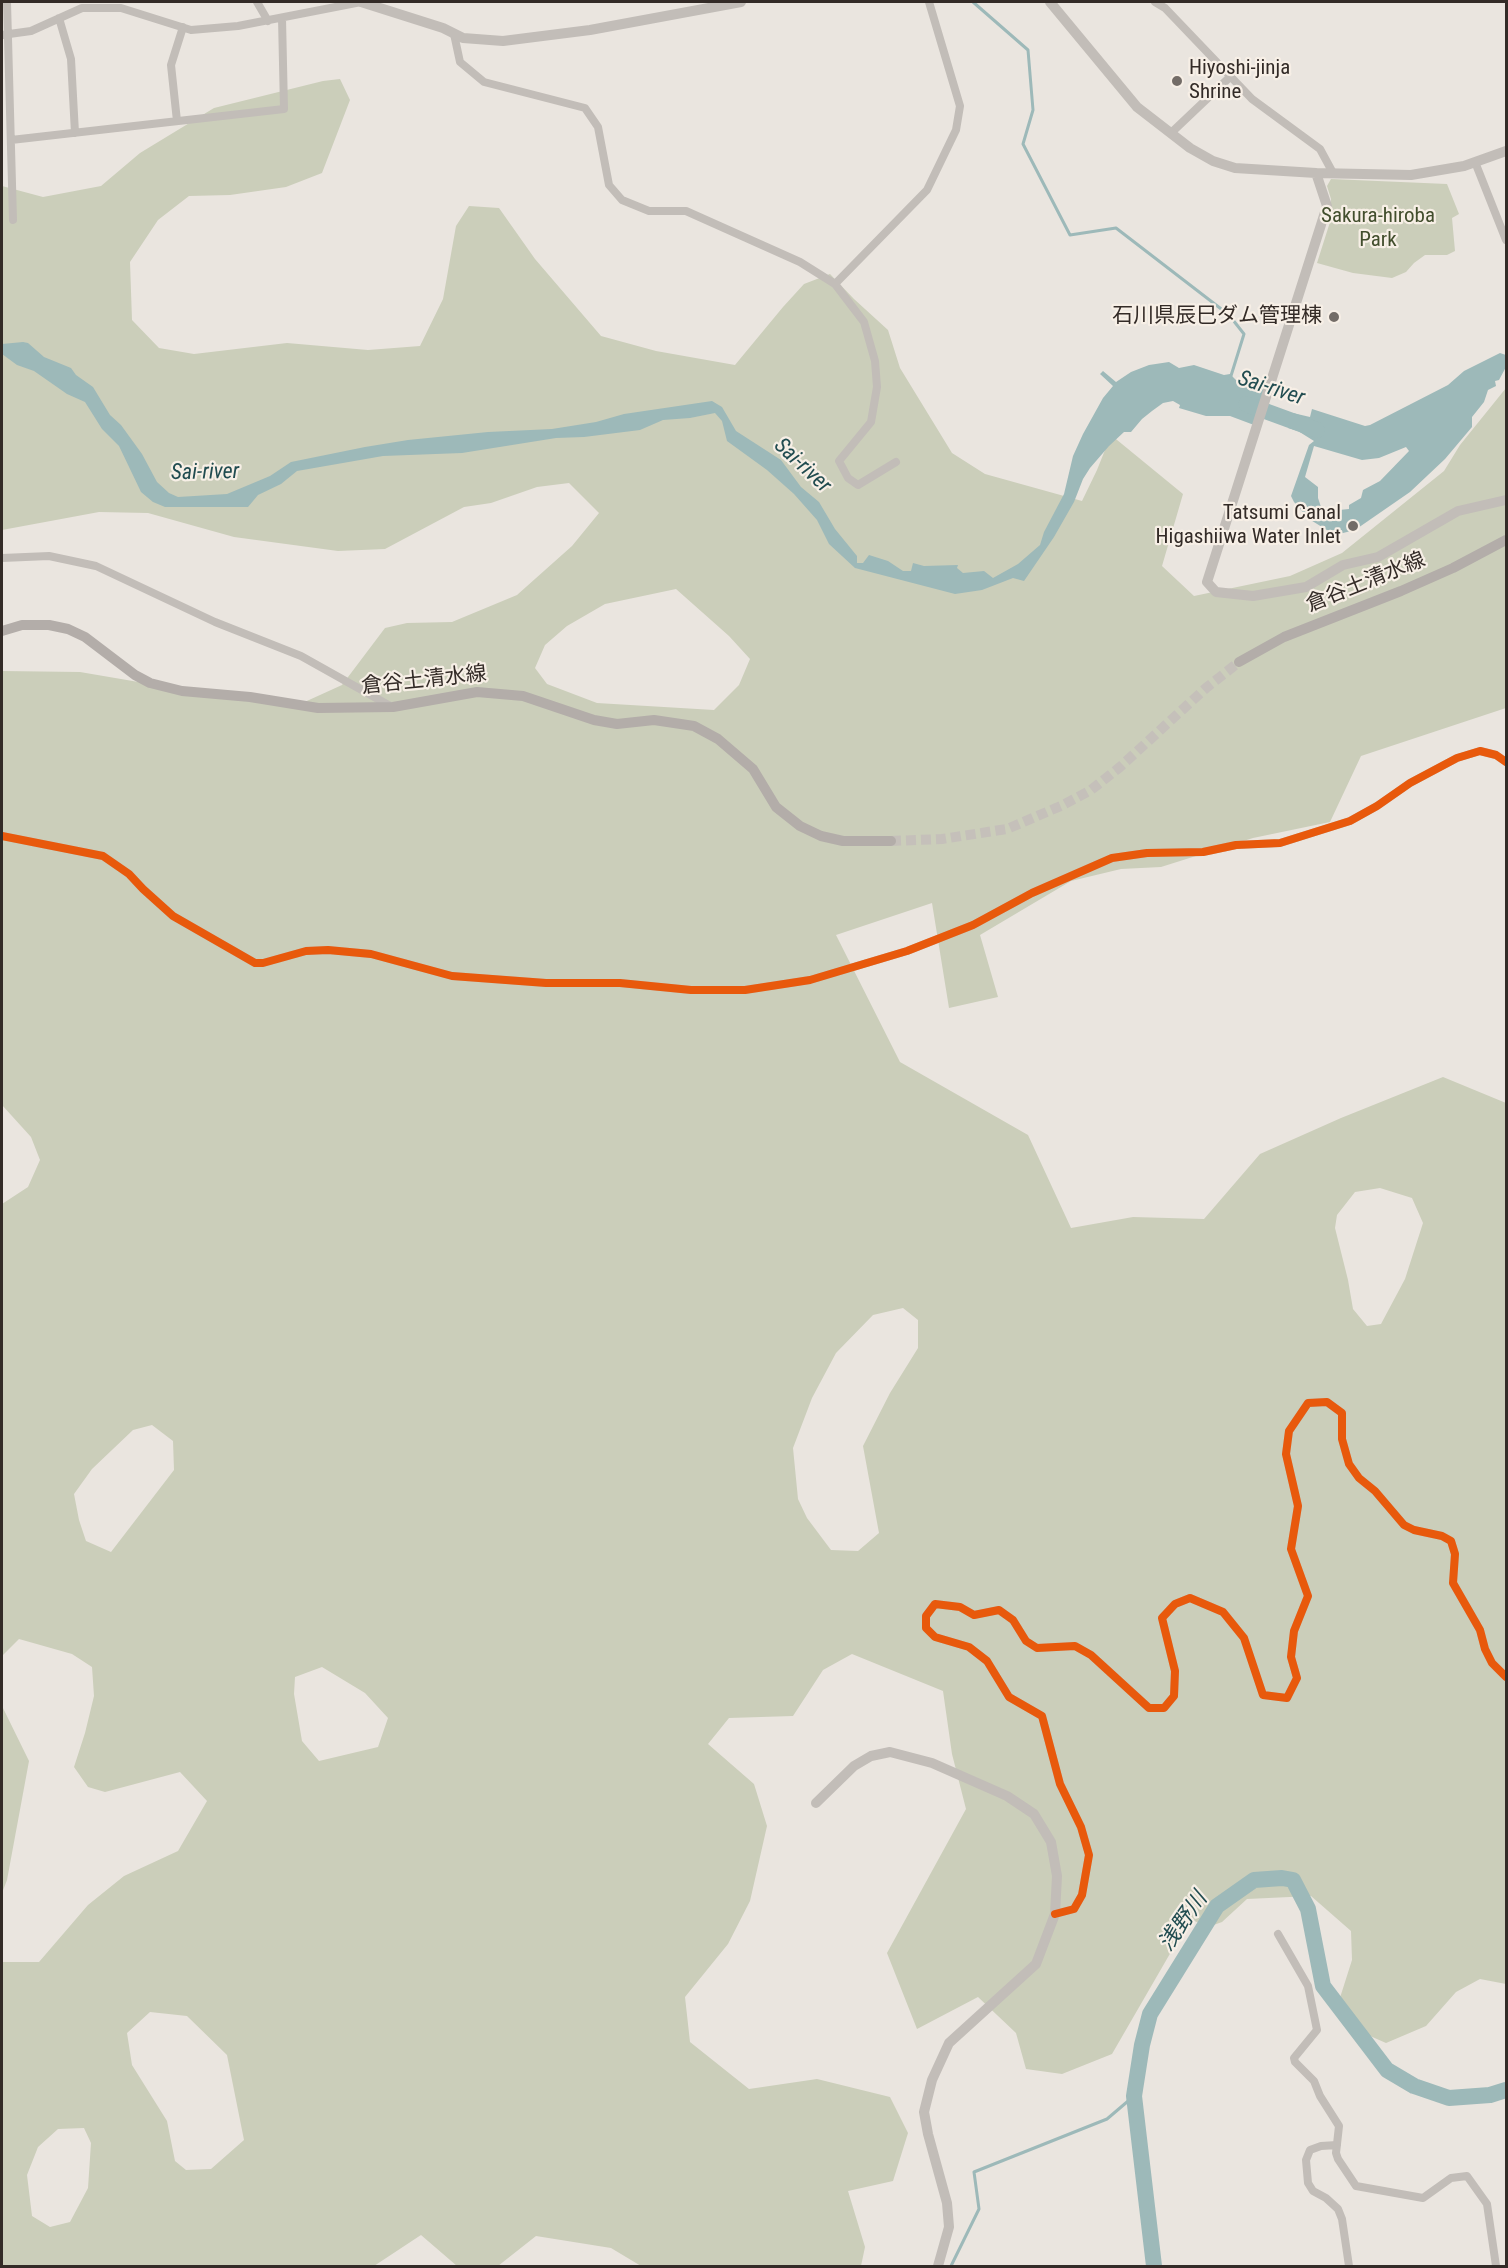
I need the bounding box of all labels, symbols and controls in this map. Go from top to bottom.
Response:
place label: Hiyoshi-jinja Shrine [1189,56,1290,106]
marker: Hiyoshi-jinja Shrine [1170,74,1184,88]
park label: Sakura-hiroba Park [1321,204,1435,254]
place label: 石川県辰巳ダム管理棟 [1112,304,1322,330]
marker: 石川県辰巳ダム管理棟 [1327,310,1341,324]
water label: Sai-river [1234,366,1308,412]
water label: Sai-river [768,433,836,499]
water label: Sai-river [171,459,239,487]
place label: Tatsumi Canal Higashiiwa Water Inlet [1156,501,1341,551]
marker: Tatsumi Canal Higashiiwa Water Inlet [1346,519,1360,533]
street label: 倉谷土清水線 [1303,548,1429,618]
street label: 倉谷土清水線 [360,662,488,700]
water label: 浅野川 [1154,1887,1214,1957]

